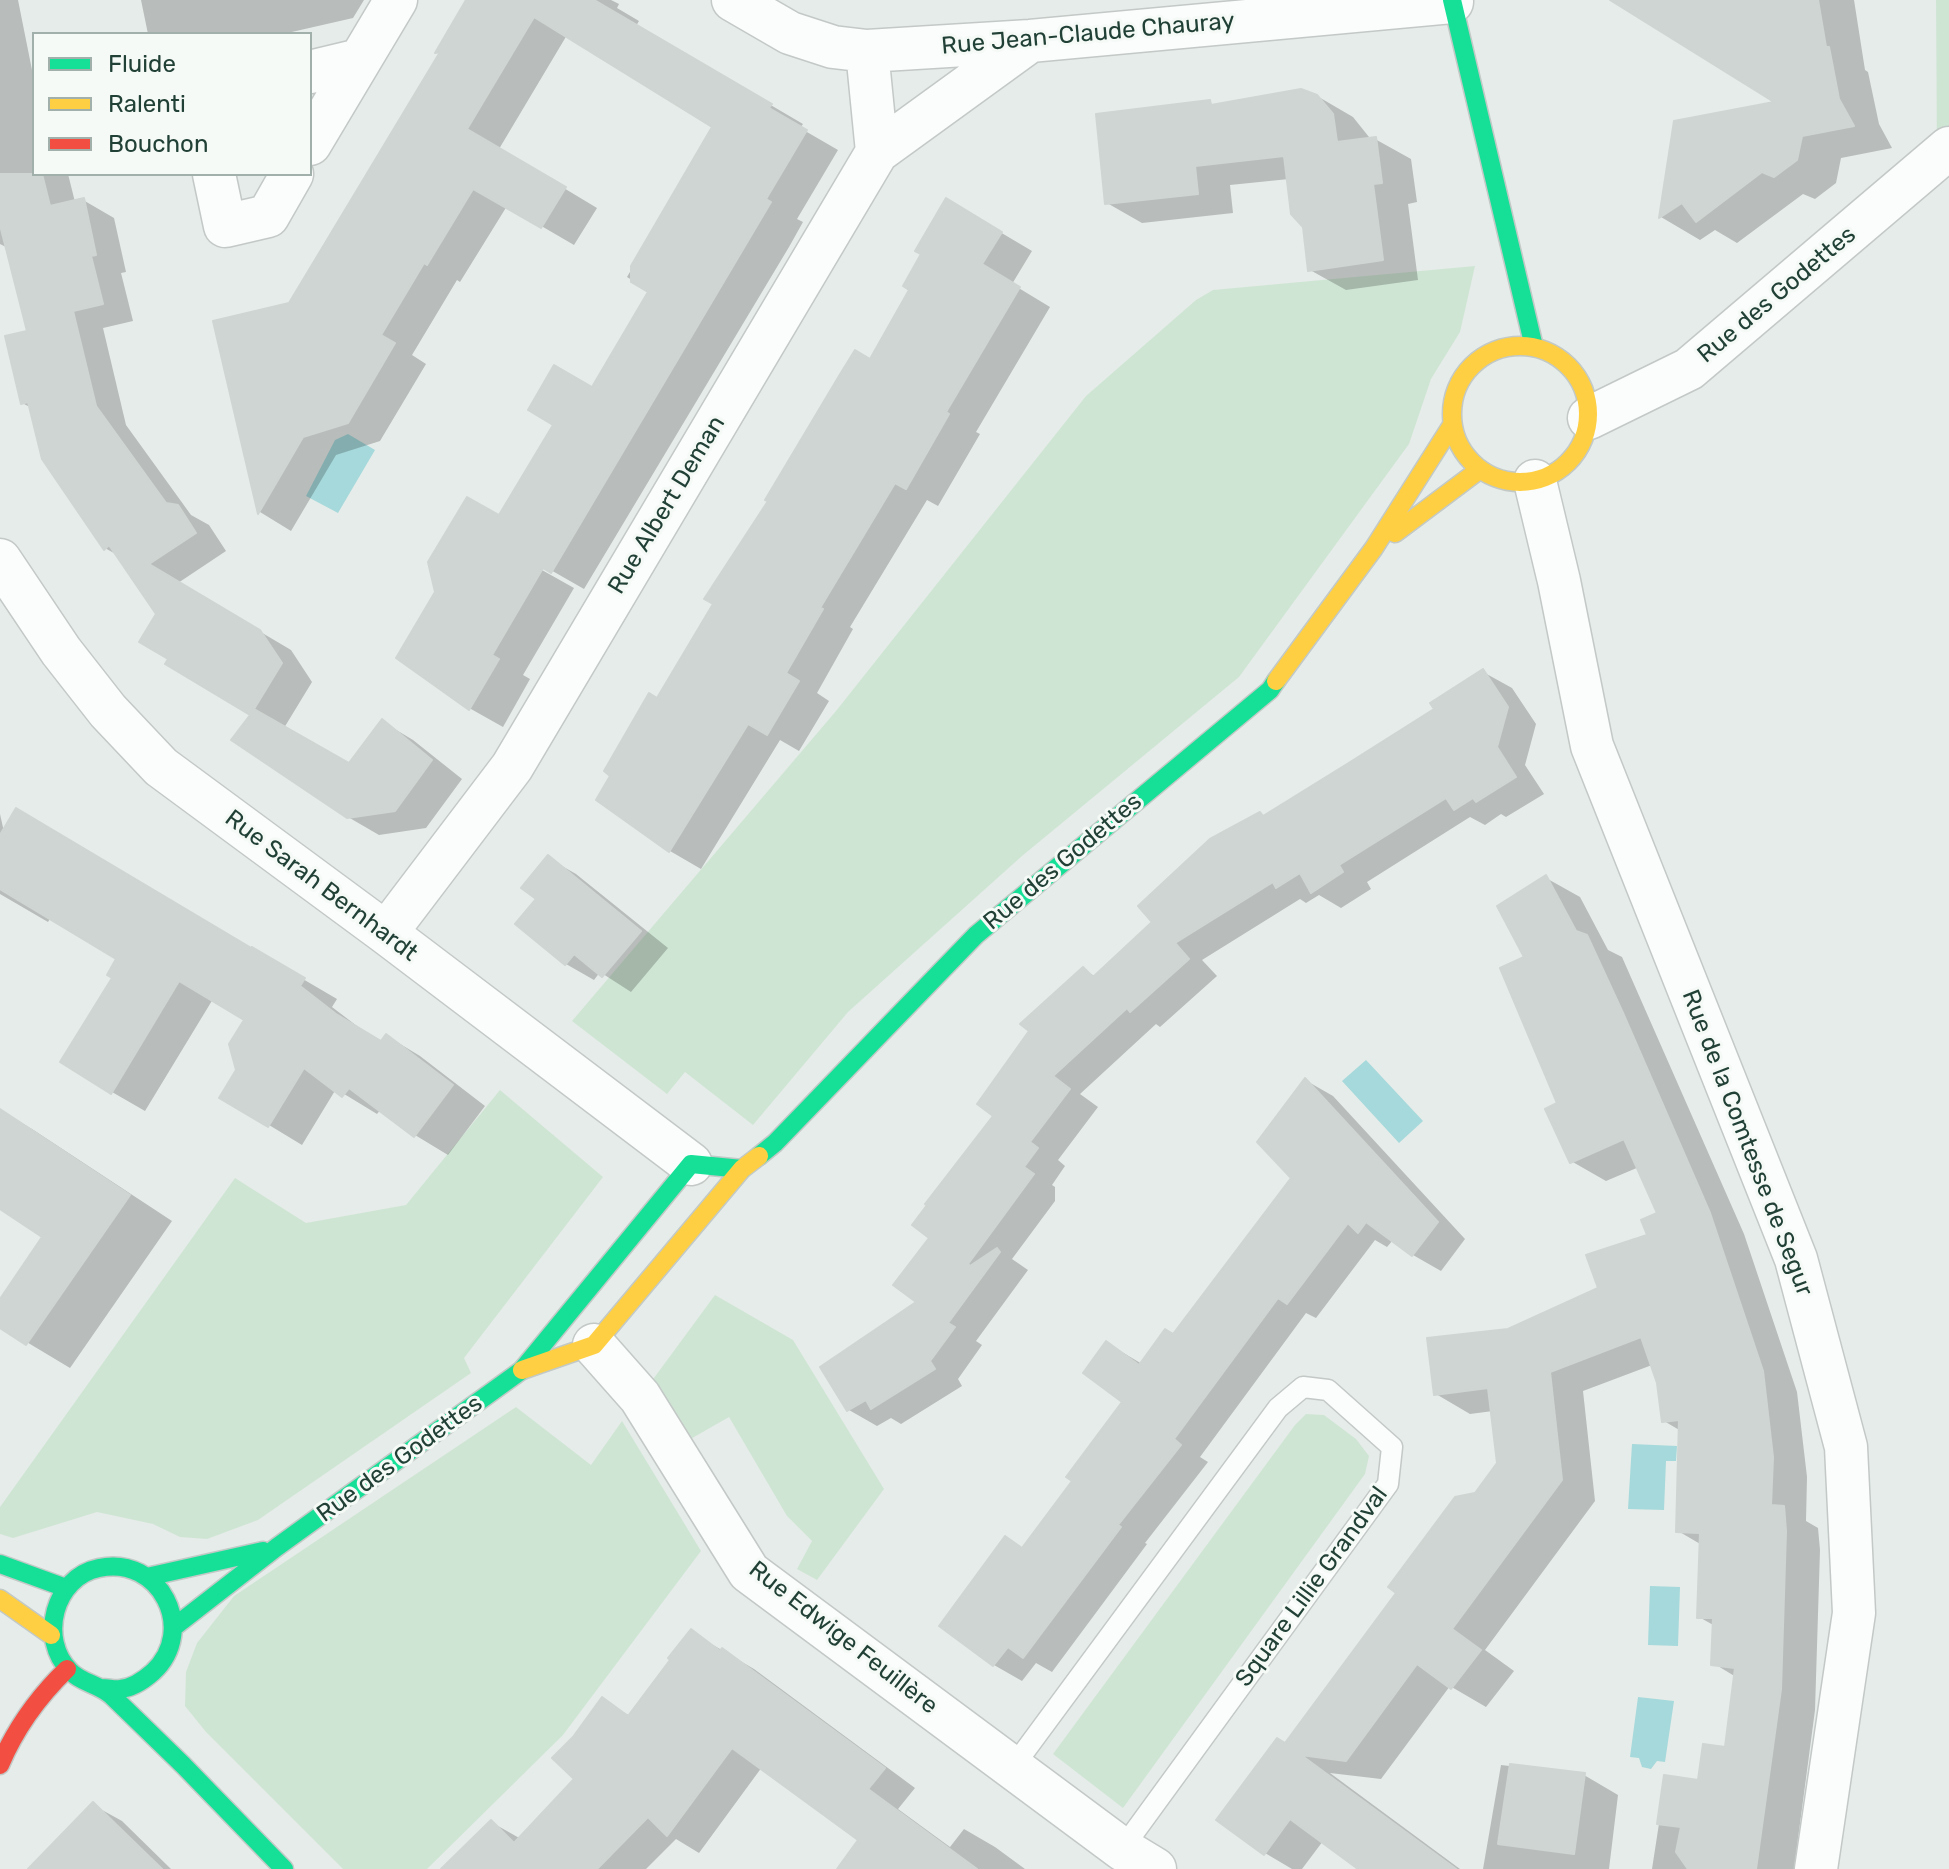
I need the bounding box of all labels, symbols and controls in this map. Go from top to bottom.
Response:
street label: Rue Jean-Claude Chauray [940,7,1236,61]
legend [32,32,312,176]
text: Fluide [108,50,176,78]
text: Ralenti [108,90,186,118]
text: Bouchon [108,130,208,158]
street label: Rue des Godettes [1692,220,1862,370]
street label: Rue Albert Deman [602,411,732,599]
street label: Rue des Godettes [978,787,1148,937]
street label: Rue Sarah Bernhardt [219,804,423,968]
street label: Rue de la Comtesse de Segur [1675,986,1819,1300]
street label: Rue des Godettes [312,1389,488,1529]
street label: Square Lillie Grandval [1230,1481,1394,1693]
street label: Rue Edwige Feuillère [743,1555,943,1721]

